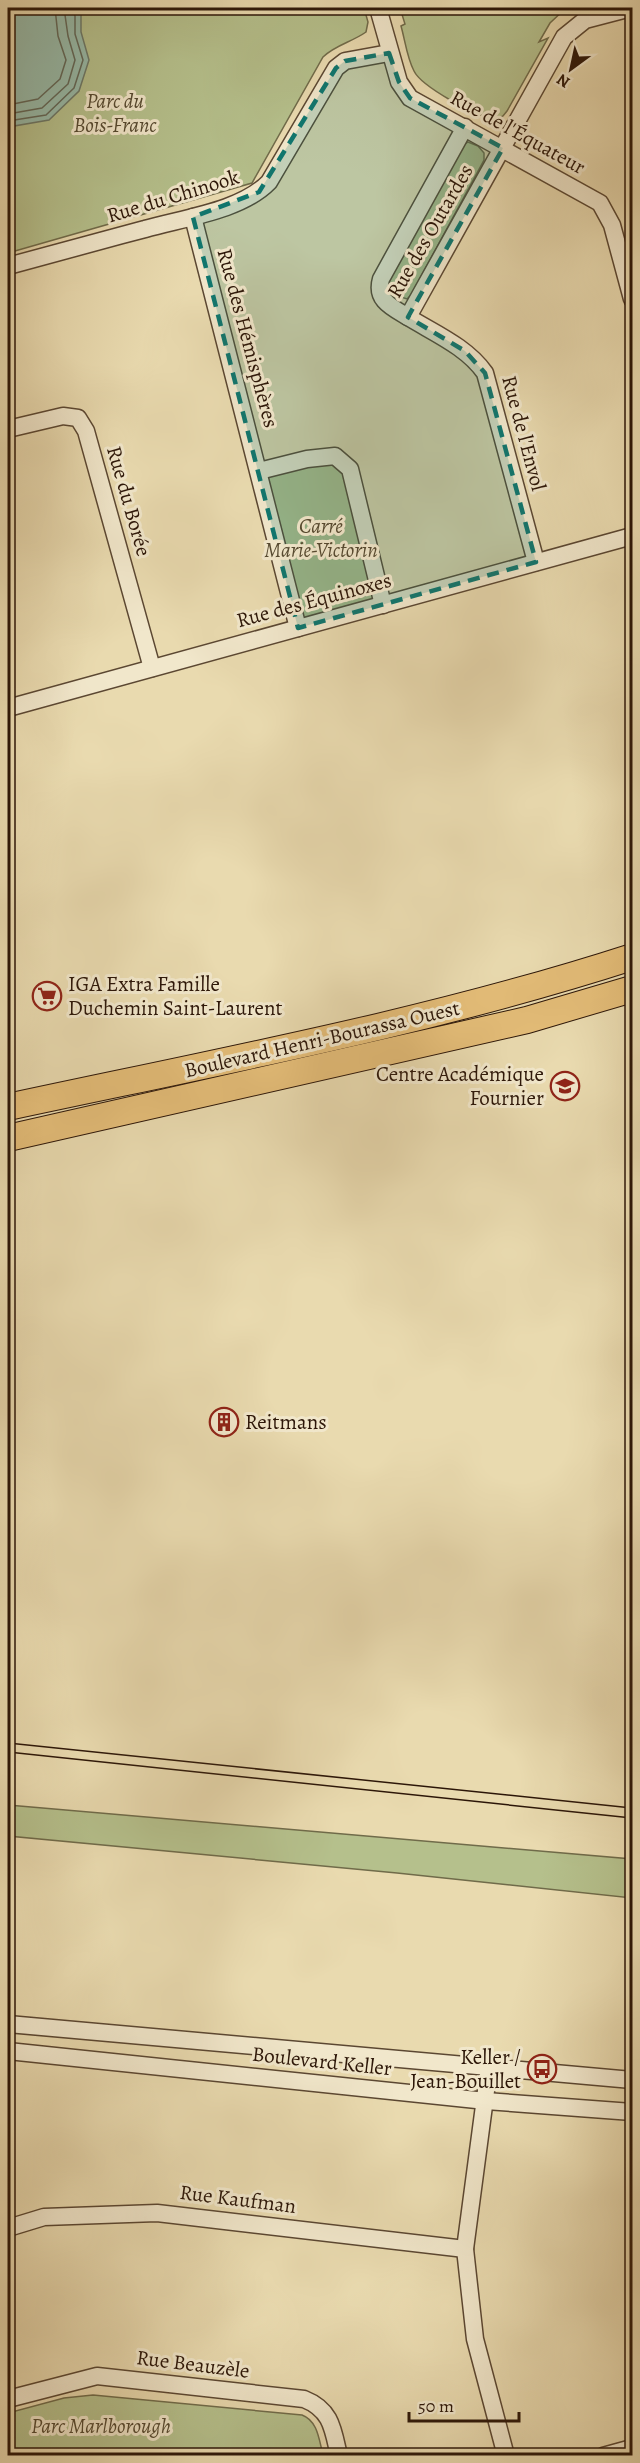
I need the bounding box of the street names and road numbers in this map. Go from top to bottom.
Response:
street label: Rue de l'Équateur [445,83,591,181]
street label: Rue des Outardes [380,159,480,303]
street label: Rue du Chinook [103,162,243,229]
street label: Rue des Hémisphères [211,245,285,431]
street label: Rue de l'Envol [495,372,553,494]
street label: Rue du Borée [100,443,158,559]
street label: Rue des Équinoxes [233,566,395,634]
street label: Boulevard Henri-Bourassa Ouest [182,994,462,1084]
street label: Boulevard Keller [251,2040,393,2082]
street label: Rue Kaufman [178,2178,298,2220]
street label: Rue Beauzèle [135,2343,251,2385]

